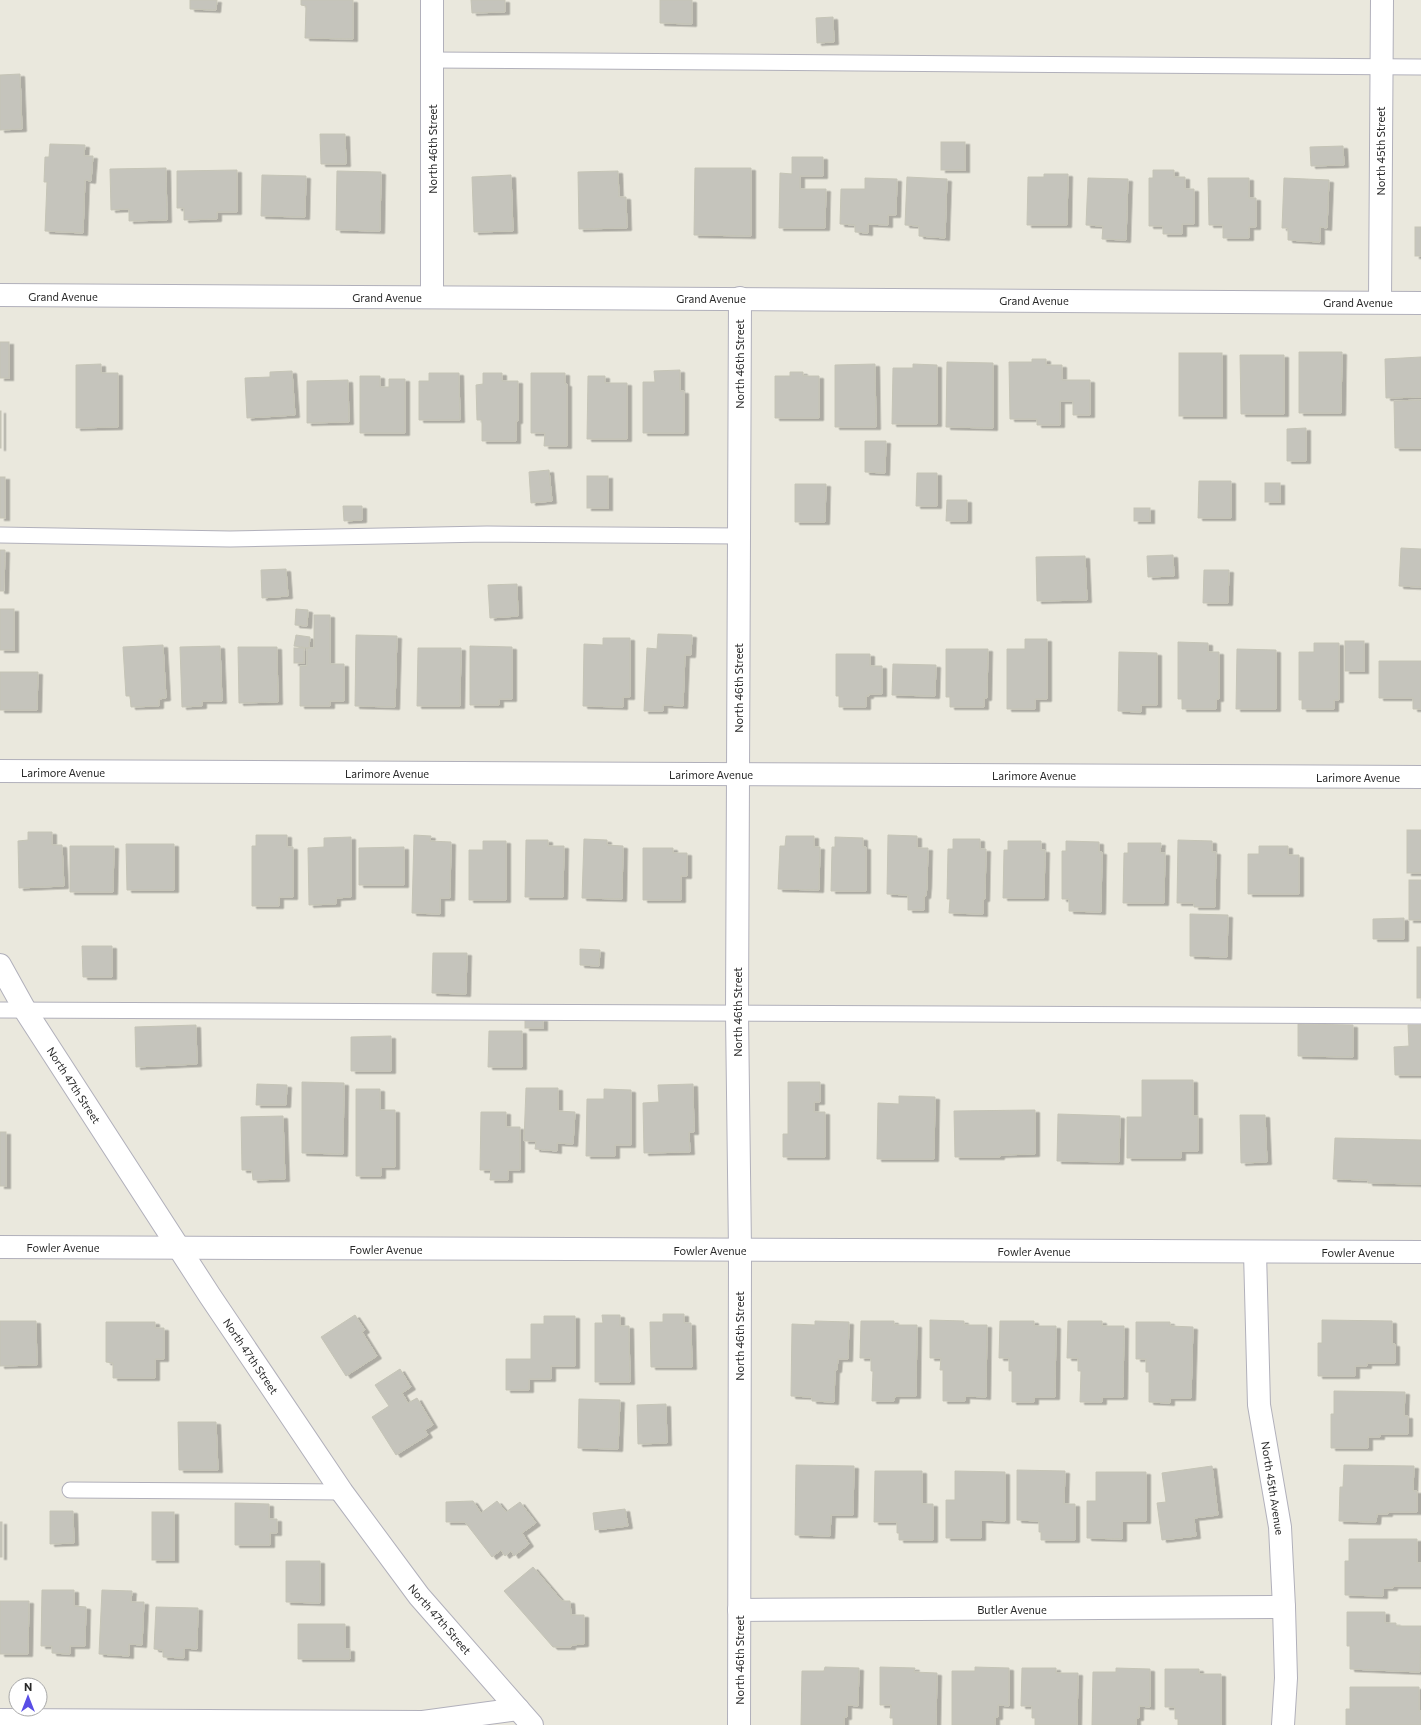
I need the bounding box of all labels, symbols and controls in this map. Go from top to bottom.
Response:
street label: North 46th Street [426,104,439,194]
street label: North 45th Street [1374,106,1387,196]
street label: Grand Avenue [28,290,98,303]
street label: Grand Avenue [352,291,422,304]
street label: Grand Avenue [676,292,746,305]
street label: Grand Avenue [999,294,1069,307]
street label: Grand Avenue [1323,296,1393,309]
street label: North 46th Street [733,319,746,409]
street label: North 46th Street [732,643,745,733]
street label: Larimore Avenue [21,766,105,779]
street label: Larimore Avenue [345,767,429,780]
street label: Larimore Avenue [669,768,753,781]
street label: Larimore Avenue [992,769,1076,782]
street label: Larimore Avenue [1316,771,1400,784]
street label: North 46th Street [731,967,744,1057]
street label: North 47th Street [44,1044,104,1126]
street label: Fowler Avenue [26,1241,100,1254]
street label: Fowler Avenue [349,1243,423,1256]
street label: Fowler Avenue [673,1244,747,1257]
street label: Fowler Avenue [997,1245,1071,1258]
street label: Fowler Avenue [1321,1246,1395,1259]
street label: North 46th Street [733,1291,746,1381]
street label: North 47th Street [221,1316,281,1397]
street label: North 45th Avenue [1259,1440,1287,1536]
street label: North 47th Street [406,1581,474,1657]
street label: Butler Avenue [977,1603,1047,1616]
street label: North 46th Street [733,1615,746,1705]
north arrow [8,1677,48,1717]
text: N [24,1680,32,1693]

